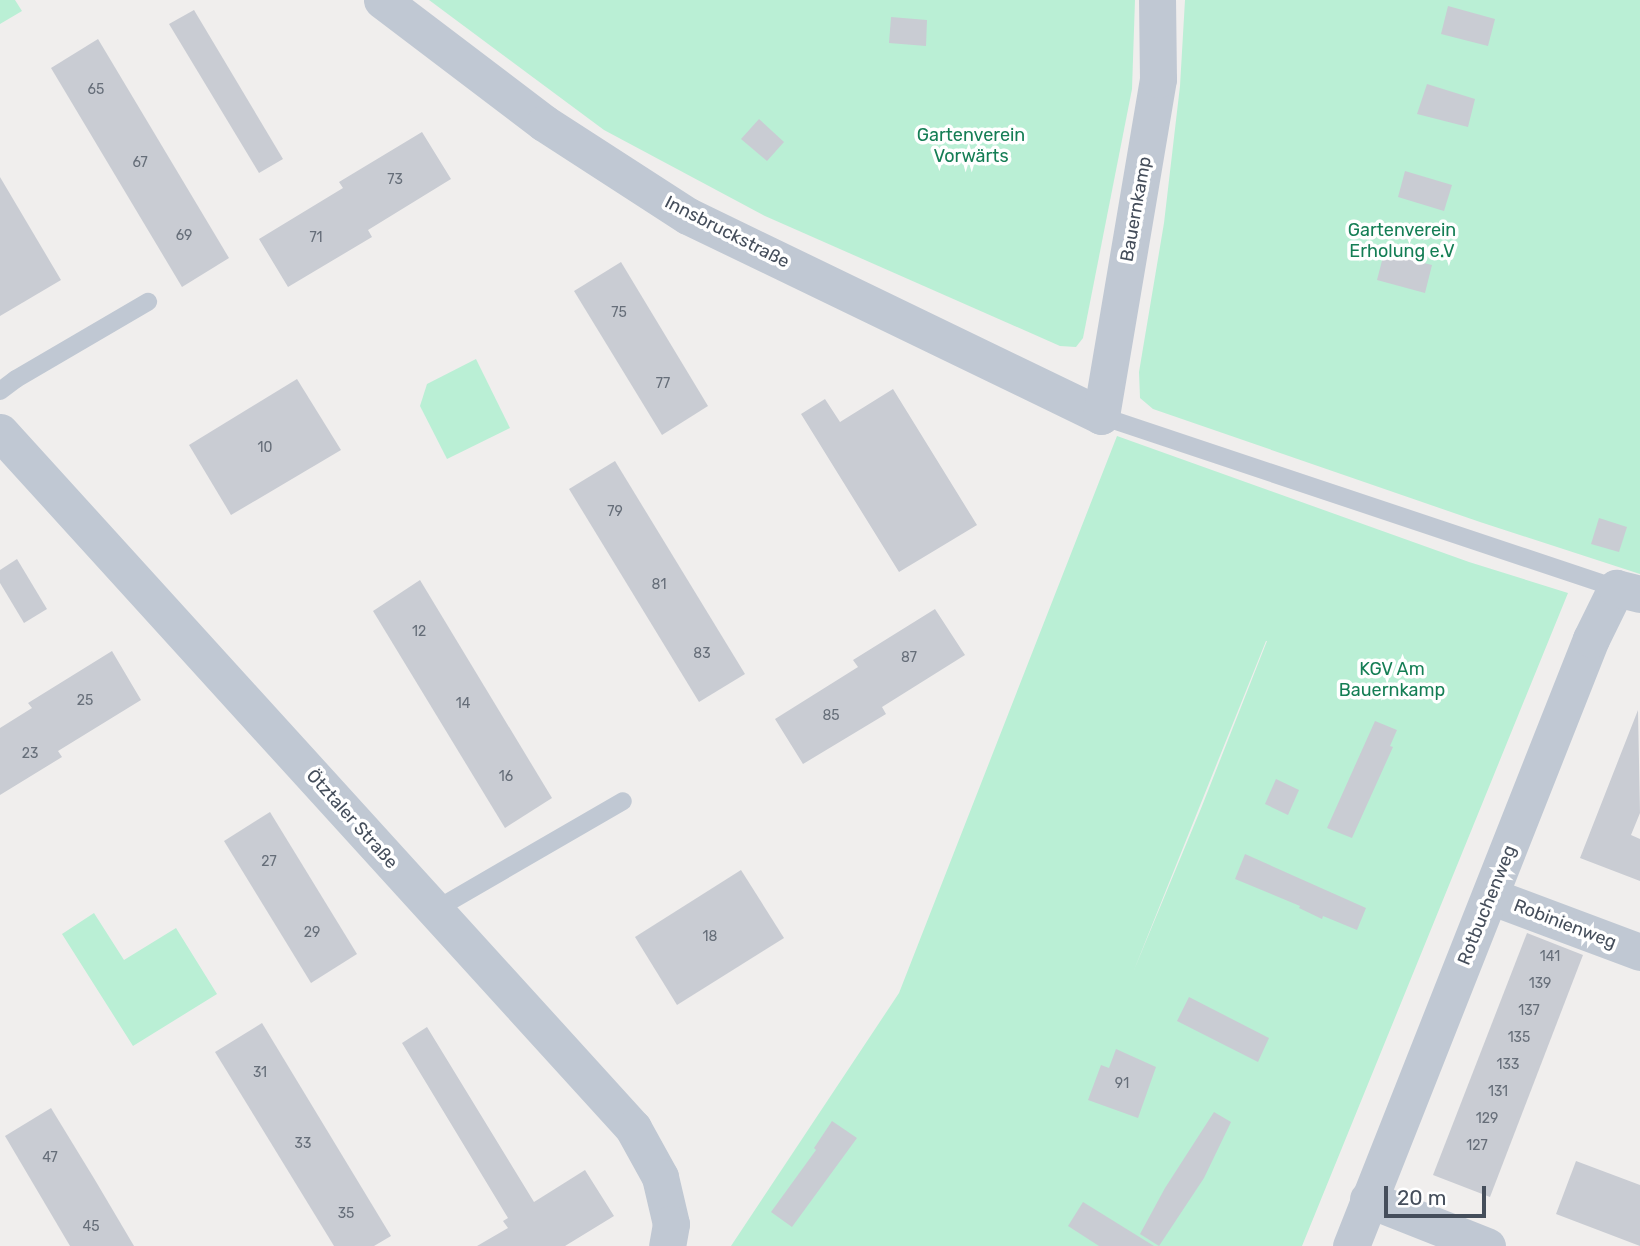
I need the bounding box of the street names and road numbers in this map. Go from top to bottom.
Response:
street label: Bauernkamp [1116,155,1156,263]
street label: Innsbruckstraße [661,191,793,273]
street label: Ötztaler Straße [302,765,402,873]
street label: Rotbuchenweg [1453,842,1521,968]
street label: Robinienweg [1511,895,1619,953]

